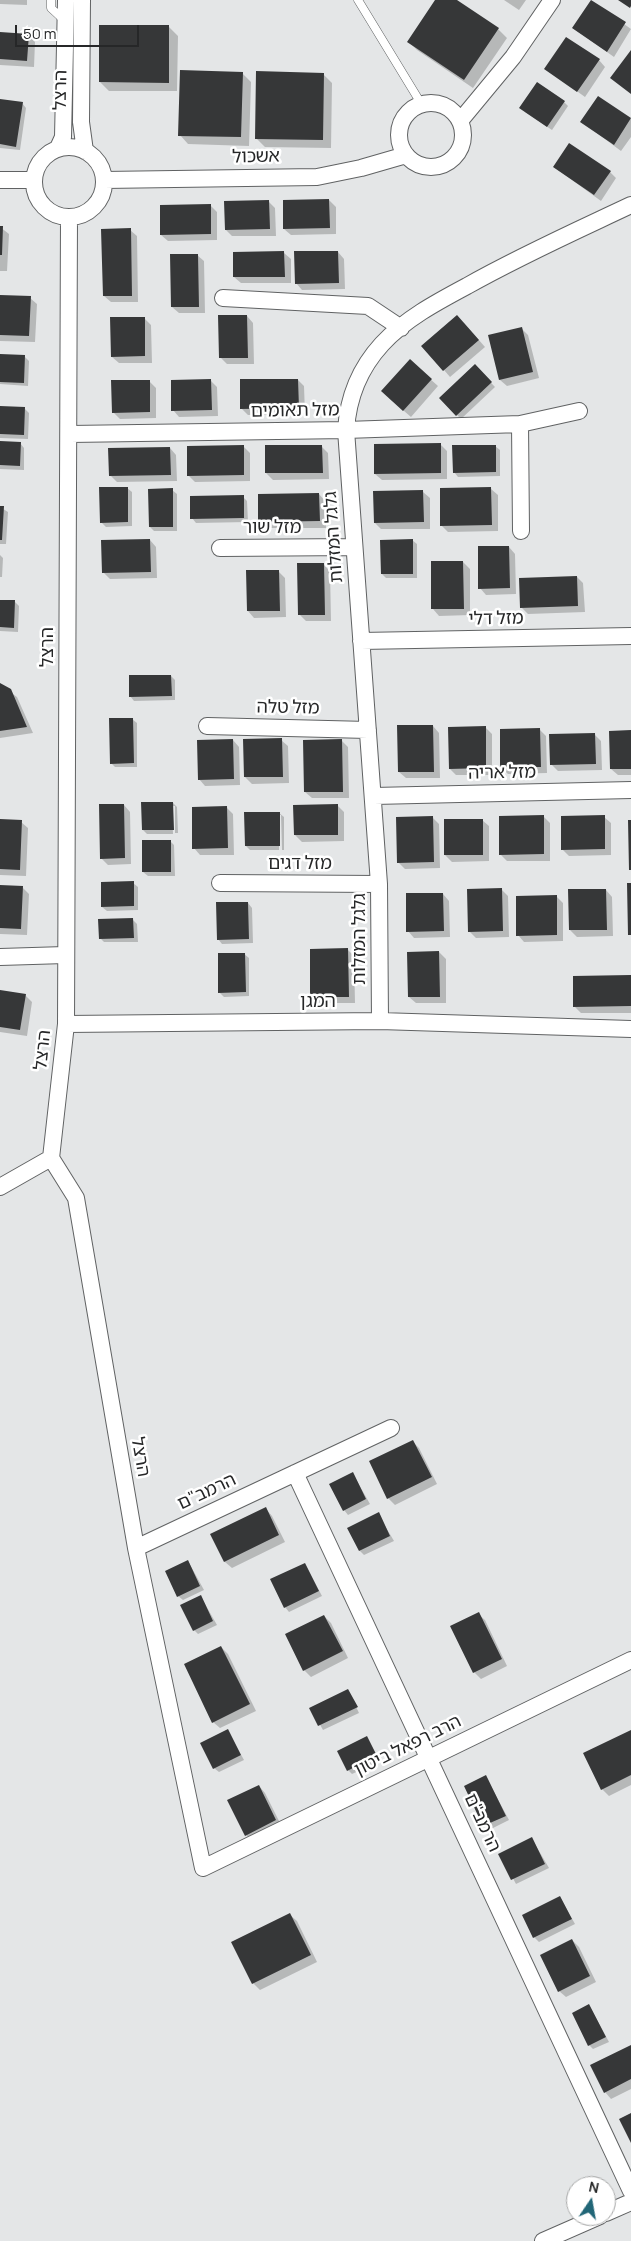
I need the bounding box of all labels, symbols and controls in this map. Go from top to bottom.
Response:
scale bar [18,15,141,47]
text: 50 m [23,23,57,44]
street label: הרצל [50,70,72,110]
street label: אשכול [232,146,280,168]
street label: מזל תאומים [250,399,340,423]
street label: גלגל המזלות [320,491,348,583]
street label: מזל שור [243,517,301,539]
street label: מזל דלי [468,608,524,630]
street label: הרצל [37,627,59,667]
street label: מזל טלה [256,697,320,719]
street label: מזל אריה [468,762,536,784]
street label: מזל דגים [268,853,332,875]
street label: גלגל המזלות [349,893,371,985]
street label: המגן [300,991,336,1013]
street label: הרצל [30,1029,56,1071]
street label: הרצל [126,1435,154,1479]
street label: הרמב"ם [174,1469,240,1515]
street label: הרב רפאל ביטון [351,1711,465,1781]
street label: הרמב"ם [459,1790,505,1856]
north arrow [566,2176,616,2226]
text: N [587,2176,601,2197]

